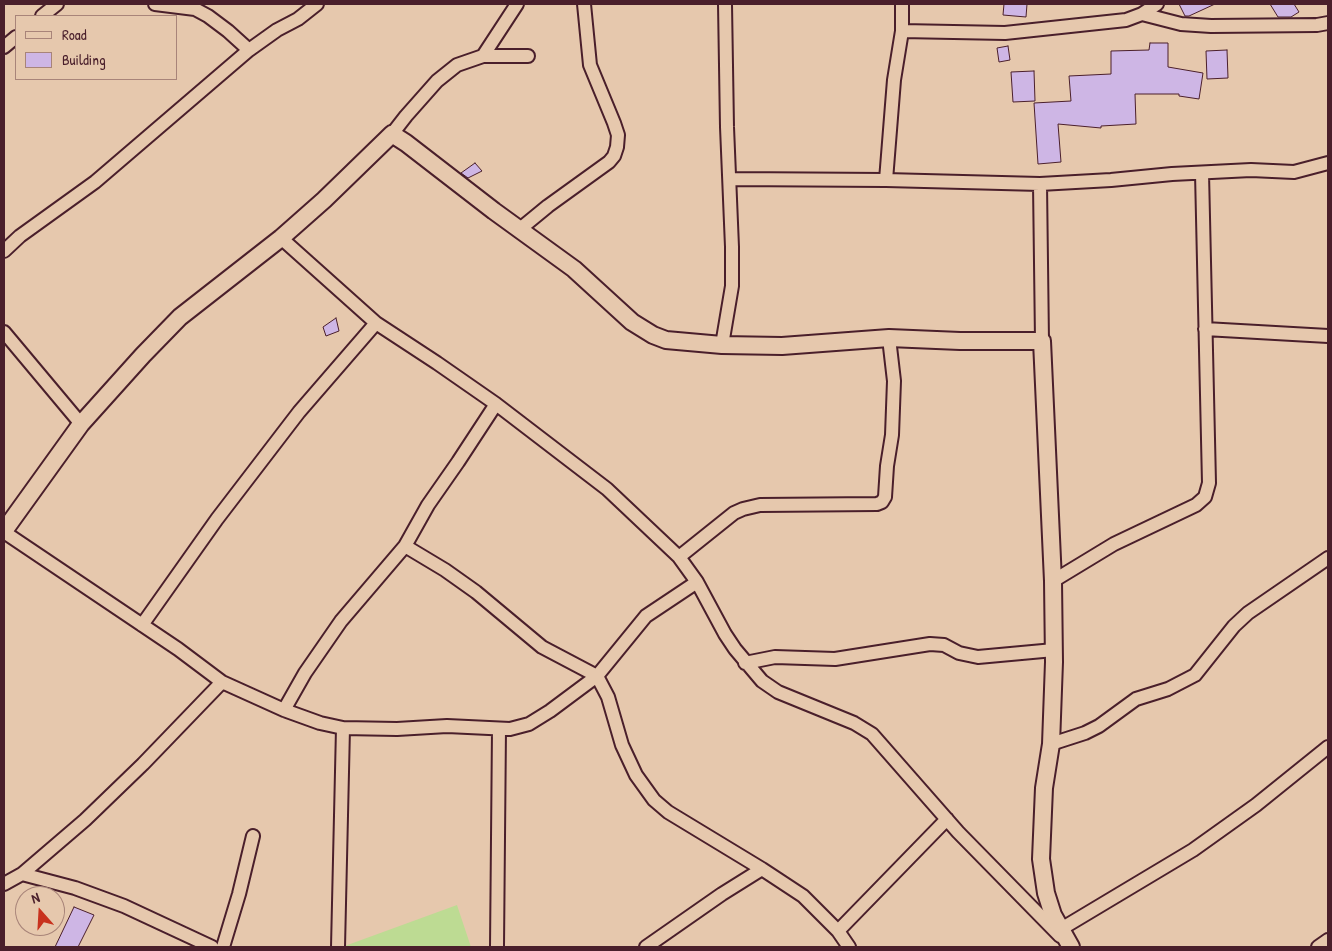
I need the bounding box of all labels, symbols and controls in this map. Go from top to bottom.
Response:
legend [15,15,178,80]
text: Road [62,24,87,45]
text: Building [62,49,106,70]
north arrow [15,886,65,936]
text: N [29,887,42,907]

